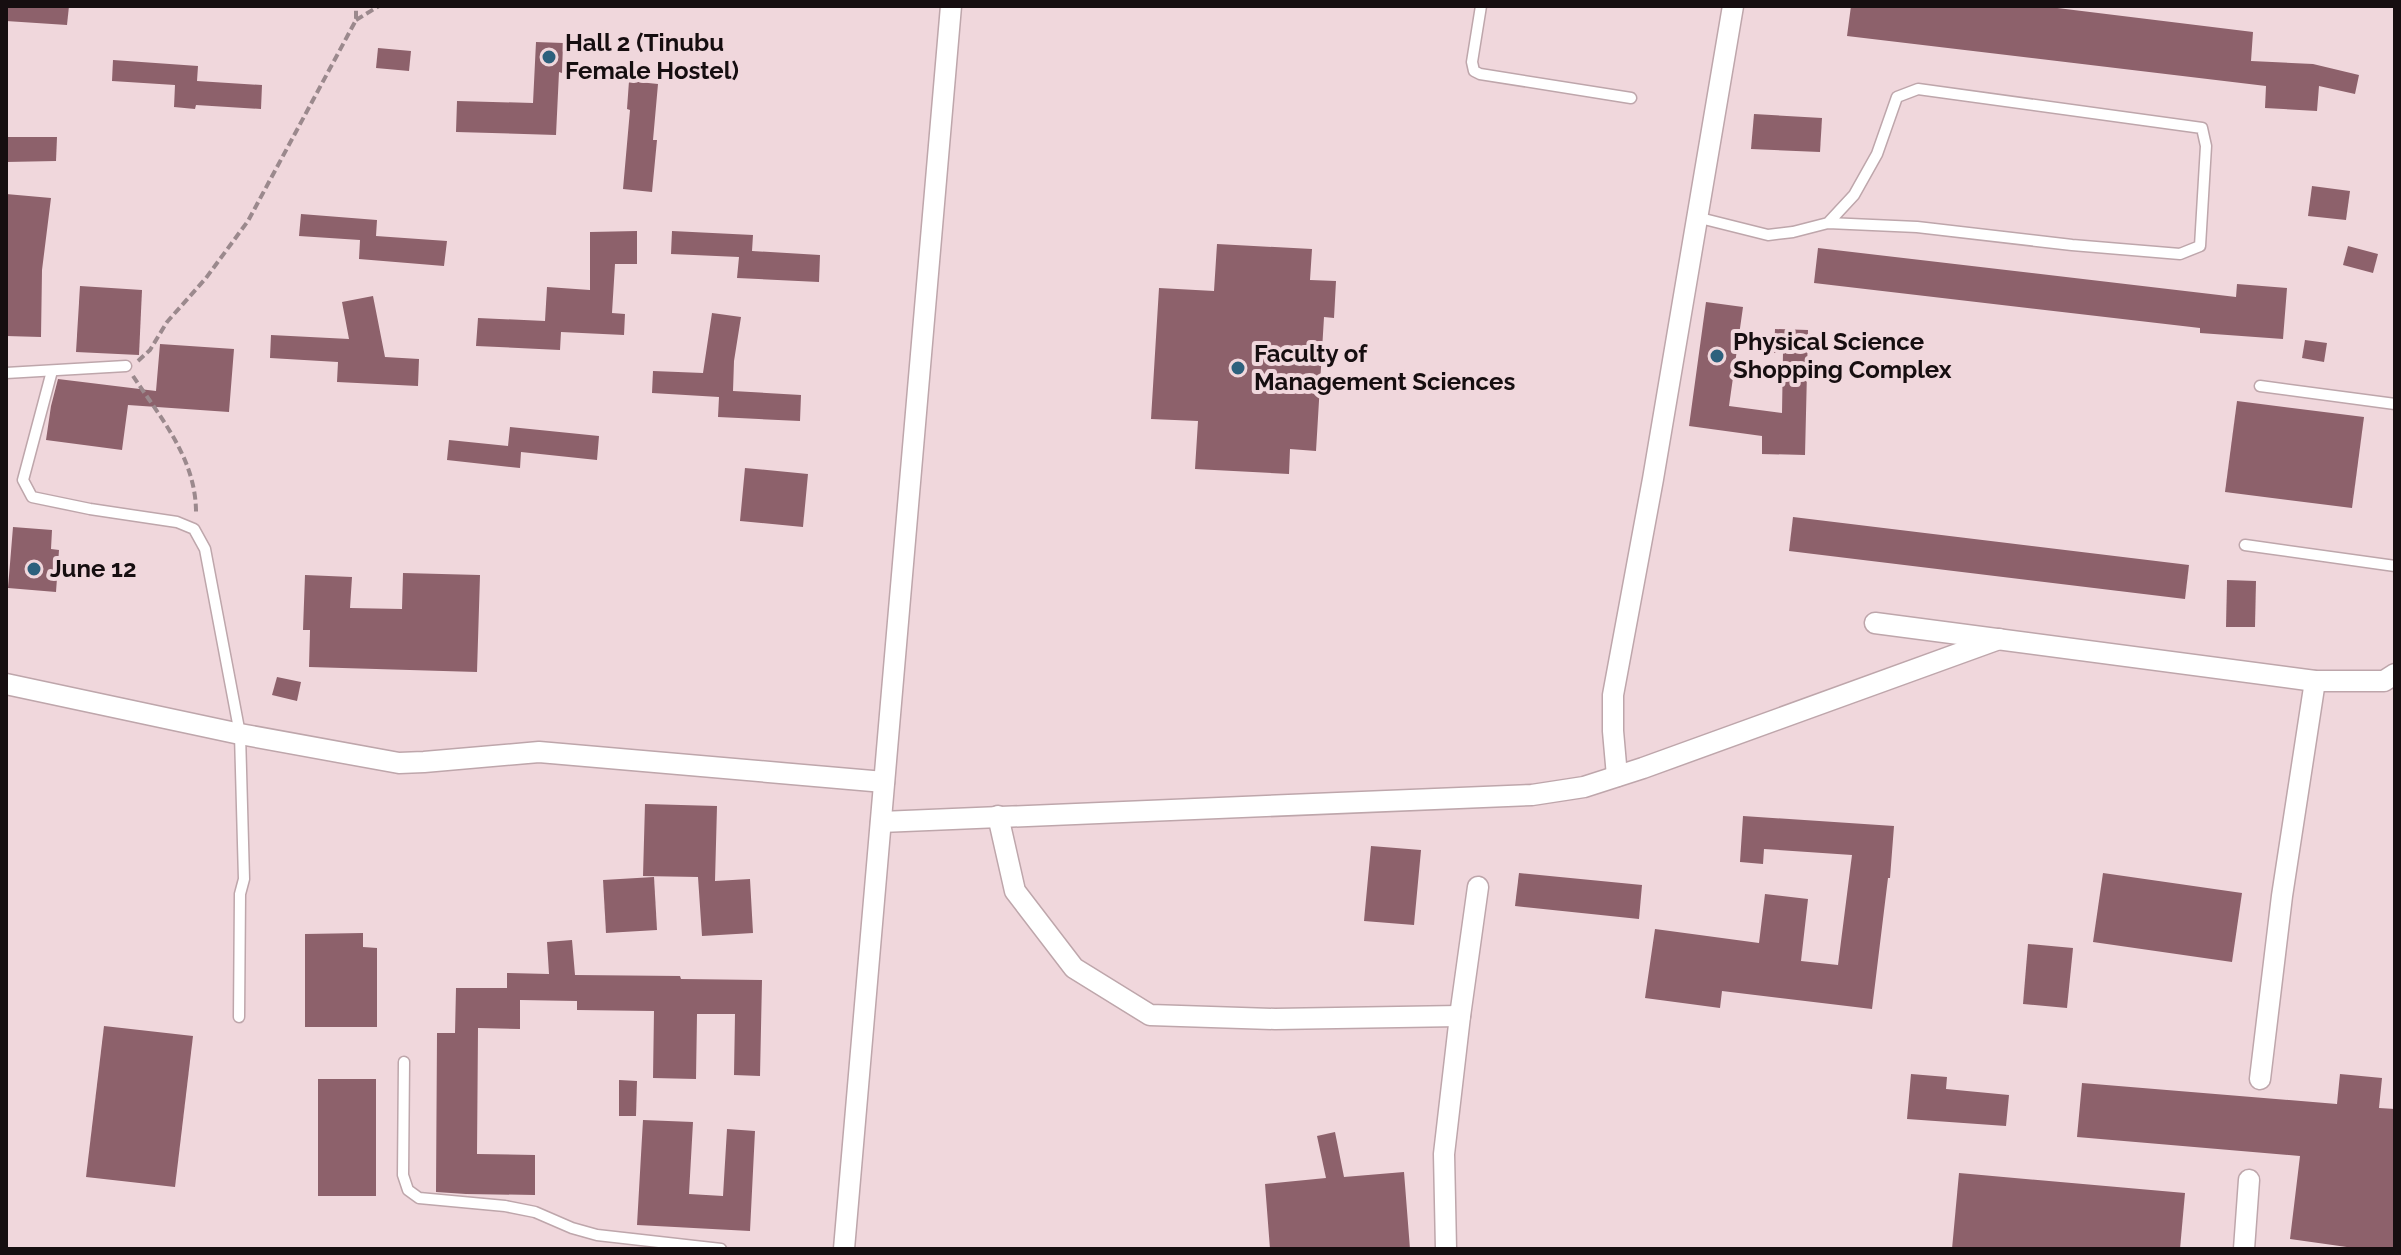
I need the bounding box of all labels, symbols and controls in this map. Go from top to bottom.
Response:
place label: Hall 2 (Tinubu Female Hostel) [565,28,739,85]
marker: Hall 2 (Tinubu Female Hostel) [540,48,558,66]
place label: Physical Science Shopping Complex [1733,327,1952,384]
place label: Faculty of Management Sciences [1254,339,1515,396]
marker: Physical Science Shopping Complex [1708,347,1726,365]
marker: Faculty of Management Sciences [1229,359,1247,377]
place label: June 12 [50,554,136,583]
marker: June 12 [25,560,43,578]

